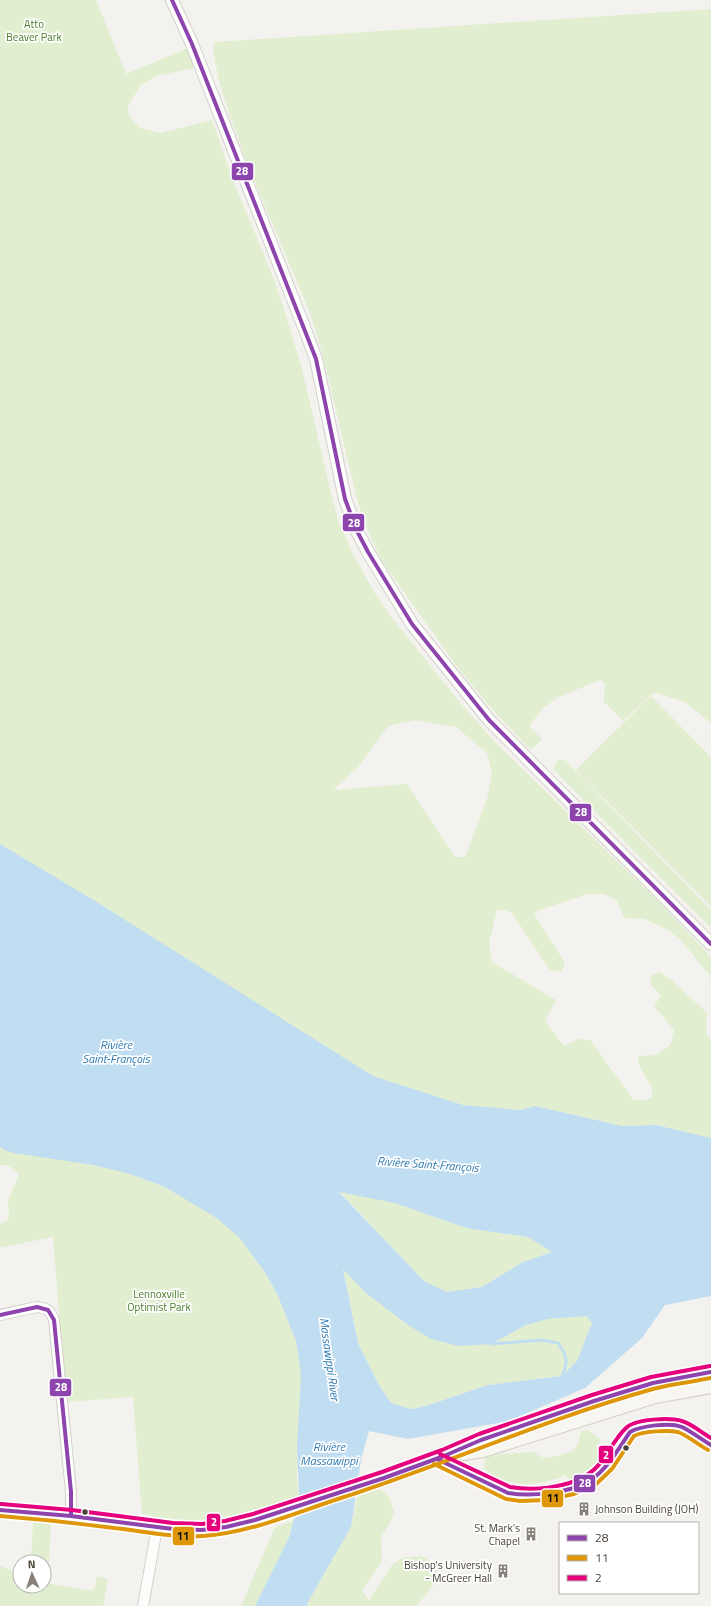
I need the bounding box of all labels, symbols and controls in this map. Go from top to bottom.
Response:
park label: Atto Beaver Park [6,16,63,45]
line badge: 28 [231,162,254,181]
text: 28 [236,163,248,179]
line badge: 28 [342,513,365,532]
text: 28 [348,515,360,531]
line badge: 28 [569,803,592,822]
text: 28 [575,804,587,820]
water label: Rivière Saint-François [82,1035,151,1068]
water label: Rivière Saint-François [377,1151,480,1177]
park label: Lennoxville Optimist Park [127,1286,191,1315]
water label: Massawippi River [315,1316,346,1404]
line badge: 28 [49,1378,72,1397]
text: 28 [55,1379,67,1395]
water label: Rivière Massawippi [300,1437,359,1470]
unlabelled marker [621,1443,631,1453]
line badge: 2 [598,1445,614,1464]
text: 2 [603,1447,609,1463]
line badge: 28 [573,1474,596,1493]
text: 28 [579,1475,591,1491]
line badge: 11 [541,1489,564,1508]
text: 11 [547,1490,559,1506]
building icon: Johnson Building (JOH) [576,1501,592,1517]
place label: Johnson Building (JOH) [595,1501,699,1517]
unlabelled marker [80,1507,90,1517]
line badge: 2 [206,1513,221,1532]
text: 2 [211,1514,217,1530]
place label: St. Mark’s Chapel [474,1520,520,1549]
legend [559,1522,699,1594]
line badge: 11 [172,1526,195,1546]
building icon: St. Mark’s Chapel [523,1526,539,1542]
text: 11 [177,1528,189,1544]
text: 28 [595,1528,609,1547]
text: 11 [595,1548,608,1567]
north arrow [12,1554,52,1594]
text: N [27,1556,36,1572]
place label: Bishop's University - McGreer Hall [404,1557,493,1586]
building icon: Bishop's University - McGreer Hall [495,1563,511,1579]
text: 2 [595,1568,602,1587]

